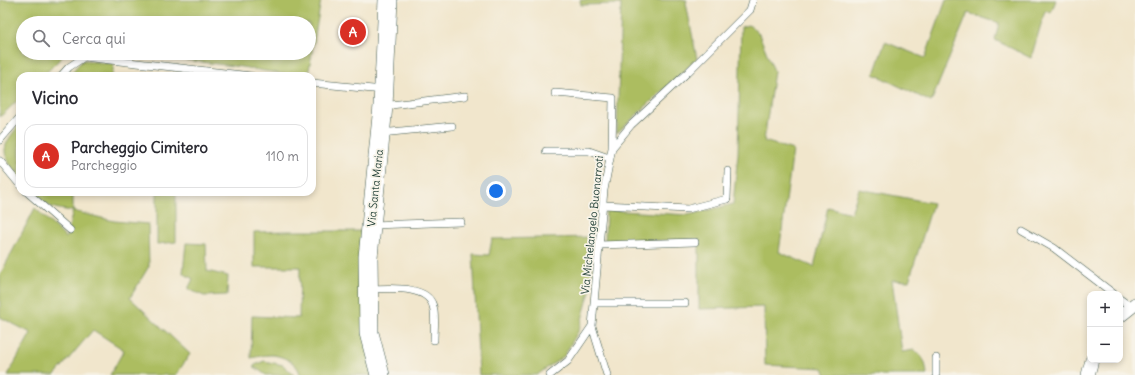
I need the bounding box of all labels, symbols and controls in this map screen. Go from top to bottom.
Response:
search box [16,16,316,60]
pin: A [340,17,366,47]
icon: search [30,27,52,49]
text: Cerca qui [62,29,126,48]
text: Vicino [32,87,78,109]
text: Parcheggio Cimitero [71,138,208,157]
text: A [42,148,50,165]
text: 110 m [266,148,299,165]
street label: Via Santa Maria [364,149,386,227]
street label: Via Michelangelo Buonarroti [578,155,606,295]
text: Parcheggio [71,157,137,174]
your location [486,181,506,201]
map controls [1087,291,1123,363]
button: + [1087,291,1123,327]
button: − [1087,327,1123,363]

